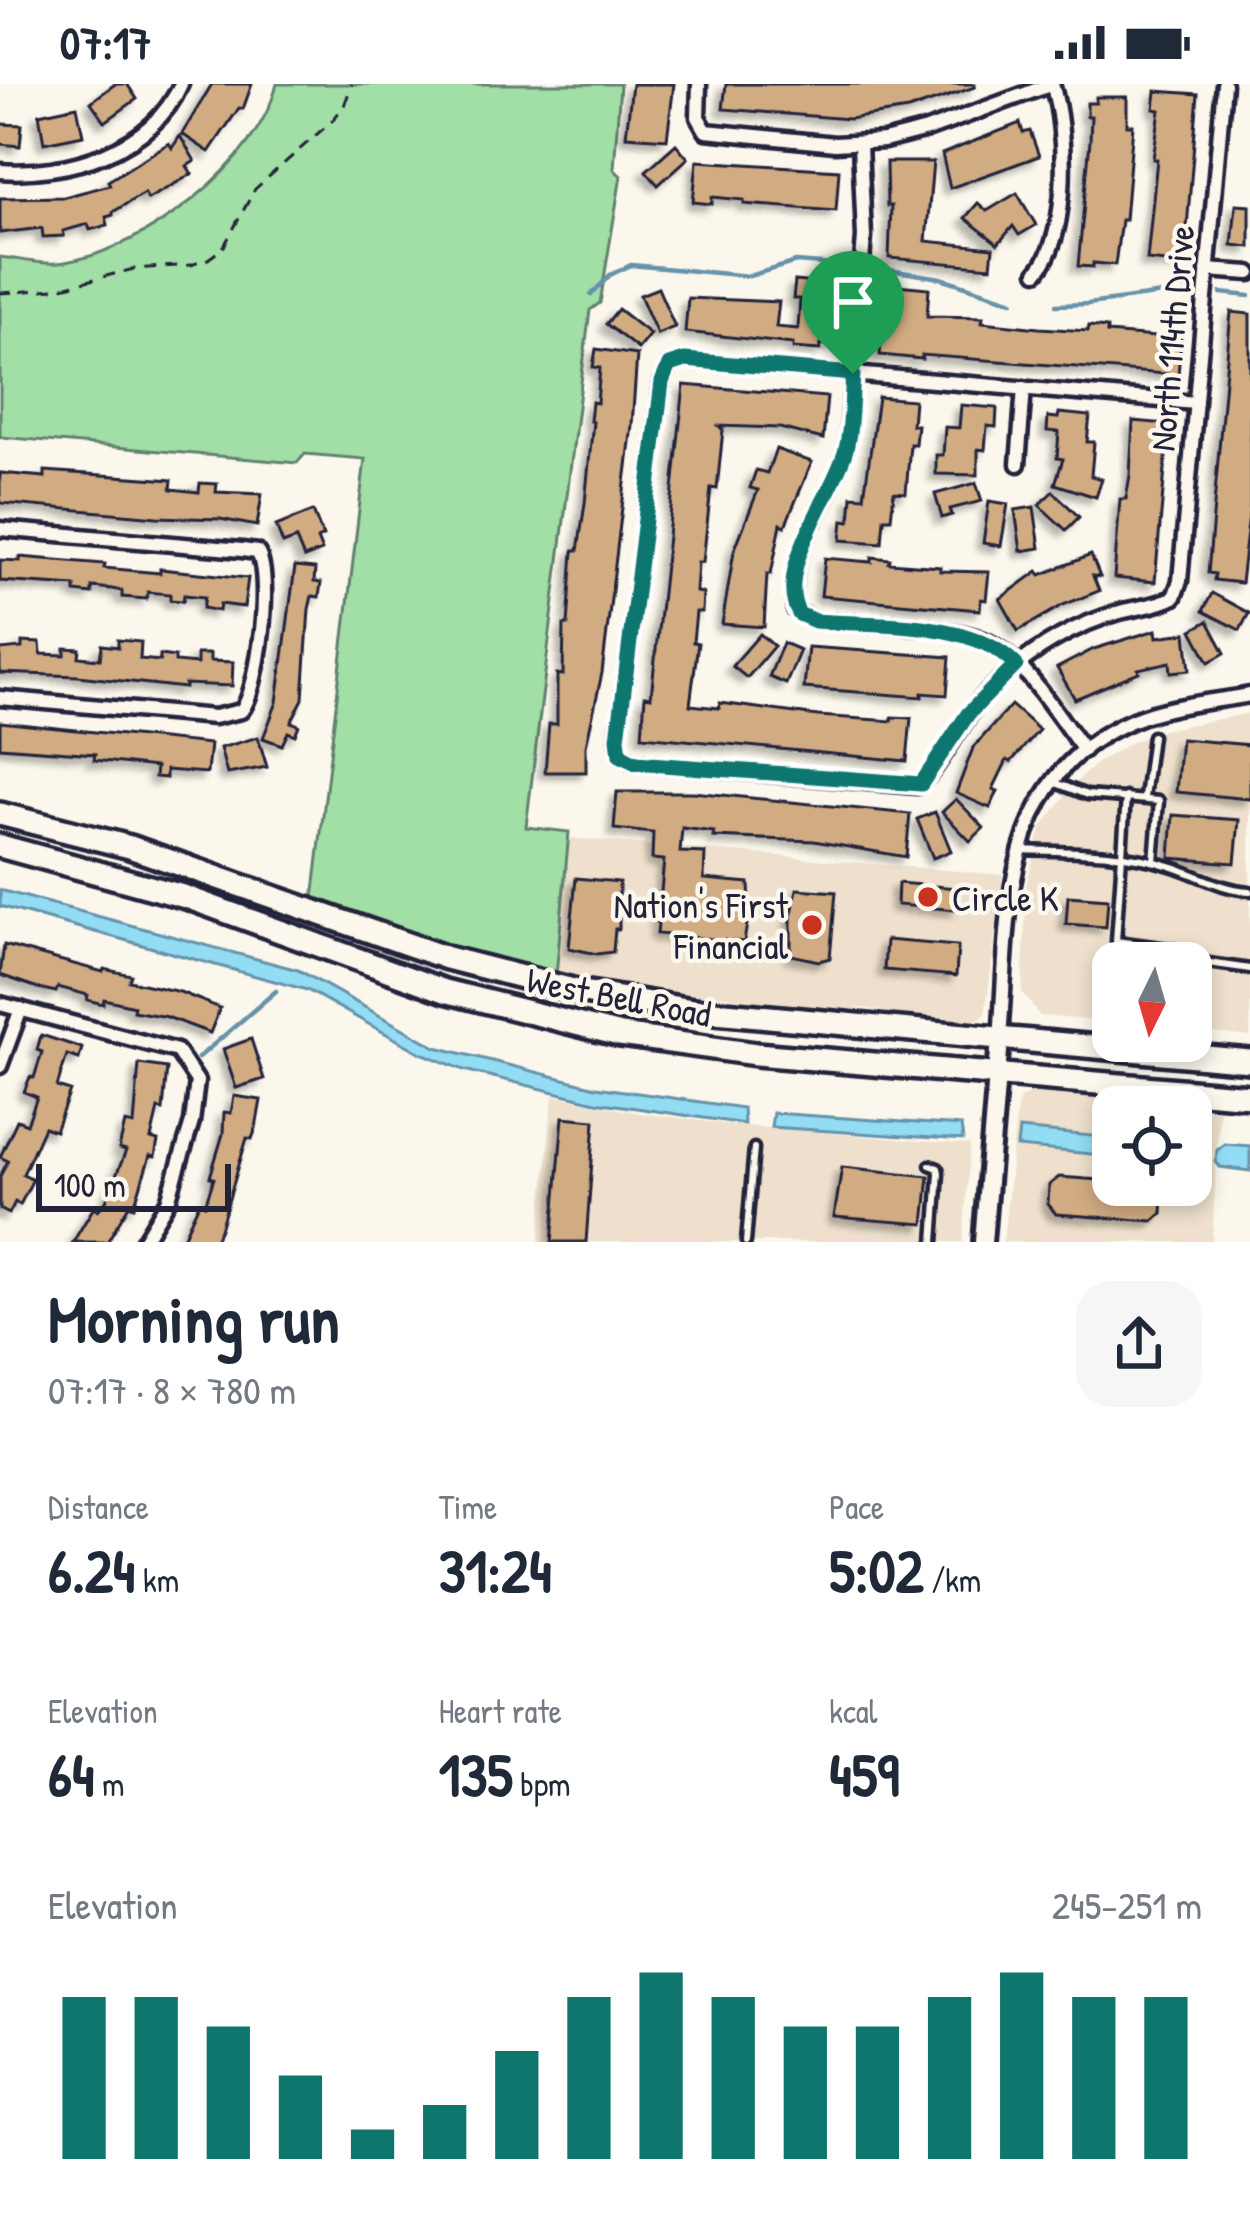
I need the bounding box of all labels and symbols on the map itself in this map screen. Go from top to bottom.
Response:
street label: North 114th Drive [1137,223,1205,453]
pin [802,251,904,374]
place label: Circle K [952,873,1059,922]
place label: Nation's First Financial [614,880,789,970]
marker: Circle K [915,884,941,910]
marker: Nation's First Financial [799,912,825,938]
north arrow [1092,942,1212,1062]
street label: West Bell Road [523,954,715,1038]
scale bar [36,1158,231,1211]

